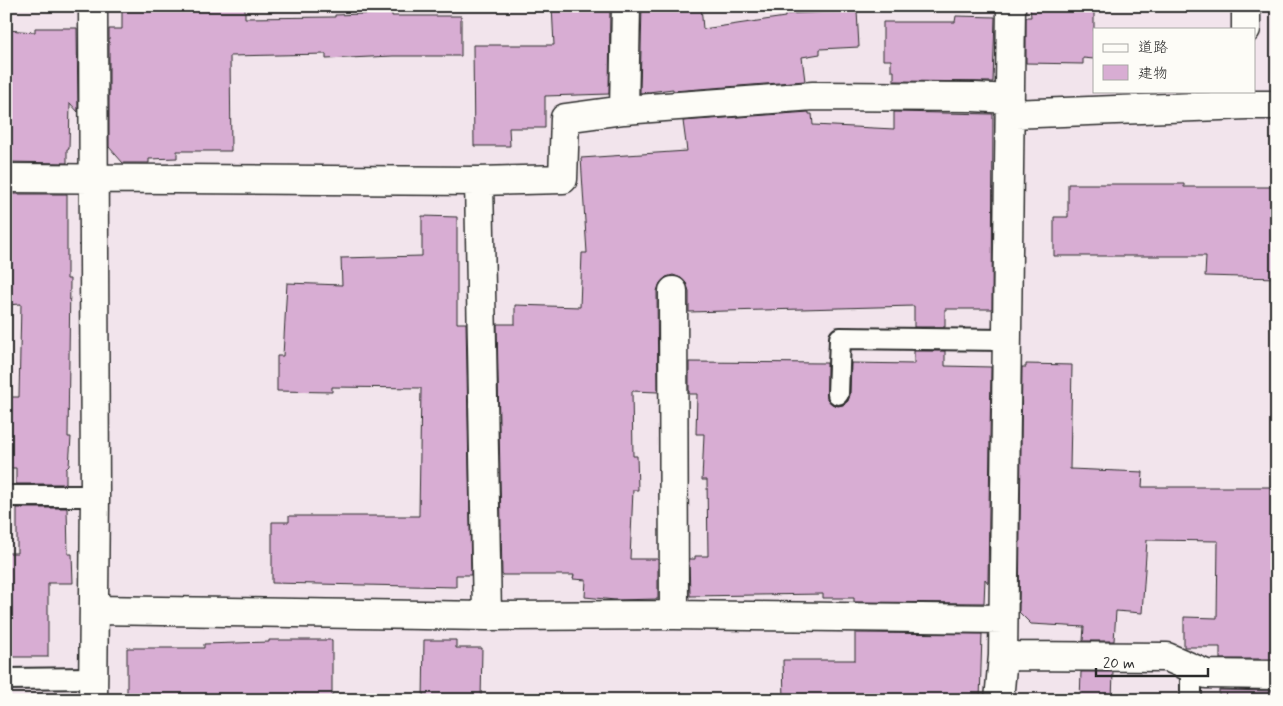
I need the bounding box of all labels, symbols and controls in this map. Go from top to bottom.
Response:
legend [1093,28,1256,92]
text: 道路 [1138,38,1168,58]
text: 建物 [1138,64,1168,84]
scale bar [1096,646,1208,678]
text: 20 m [1103,654,1135,674]

